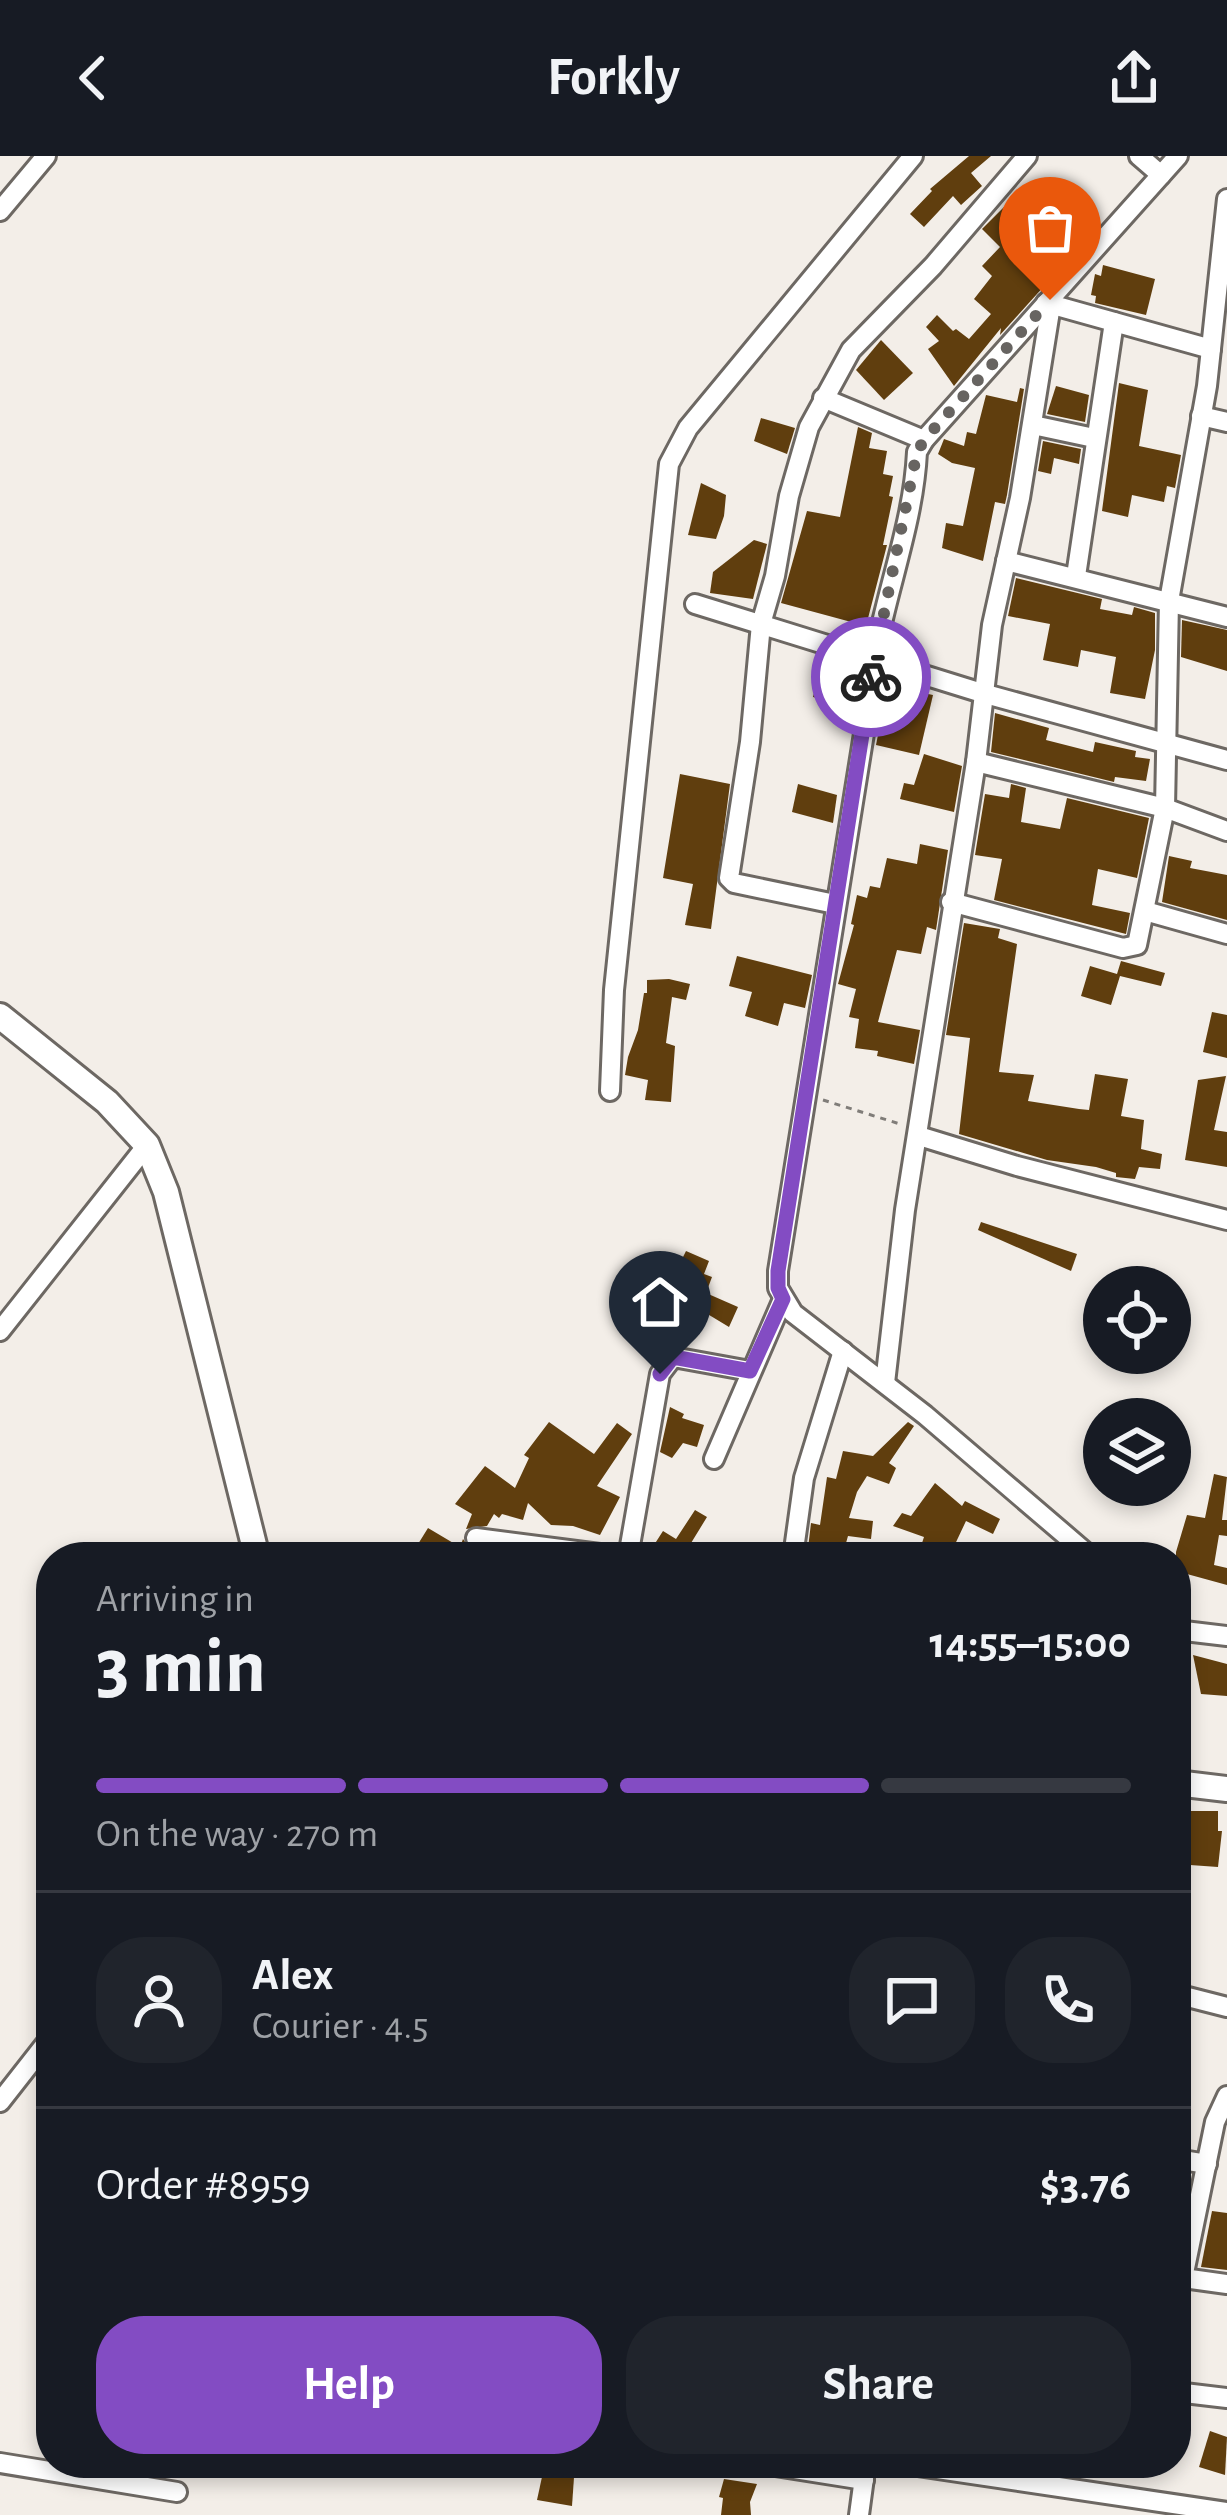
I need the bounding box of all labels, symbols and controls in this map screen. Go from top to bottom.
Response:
icon: back [60,45,126,111]
icon: share [1101,45,1167,111]
text: Forkly [547,51,680,105]
pin [999,177,1101,300]
icon: bag [1017,195,1083,261]
courier [811,617,931,737]
icon: bike [838,644,904,710]
pin [609,1251,711,1374]
map controls [1083,1266,1191,1506]
button: locate [1083,1266,1191,1374]
icon: home [627,1269,693,1335]
button: layers [1083,1398,1191,1506]
text: Arriving in [96,1580,254,1619]
text: 14:55–15:00 [929,1621,1131,1666]
text: 3 min [96,1629,266,1707]
text: On the way · 270 m [96,1815,378,1854]
button: person [96,1937,222,2063]
button: chat [849,1937,975,2063]
button: phone [1005,1937,1131,2063]
text: Alex [252,1953,333,1998]
text: Courier · 4.5 [252,2007,429,2046]
text: Order #8959 [96,2163,311,2208]
text: $3.76 [1040,2163,1131,2208]
button: Help [96,2316,602,2454]
button: Share [626,2316,1131,2454]

